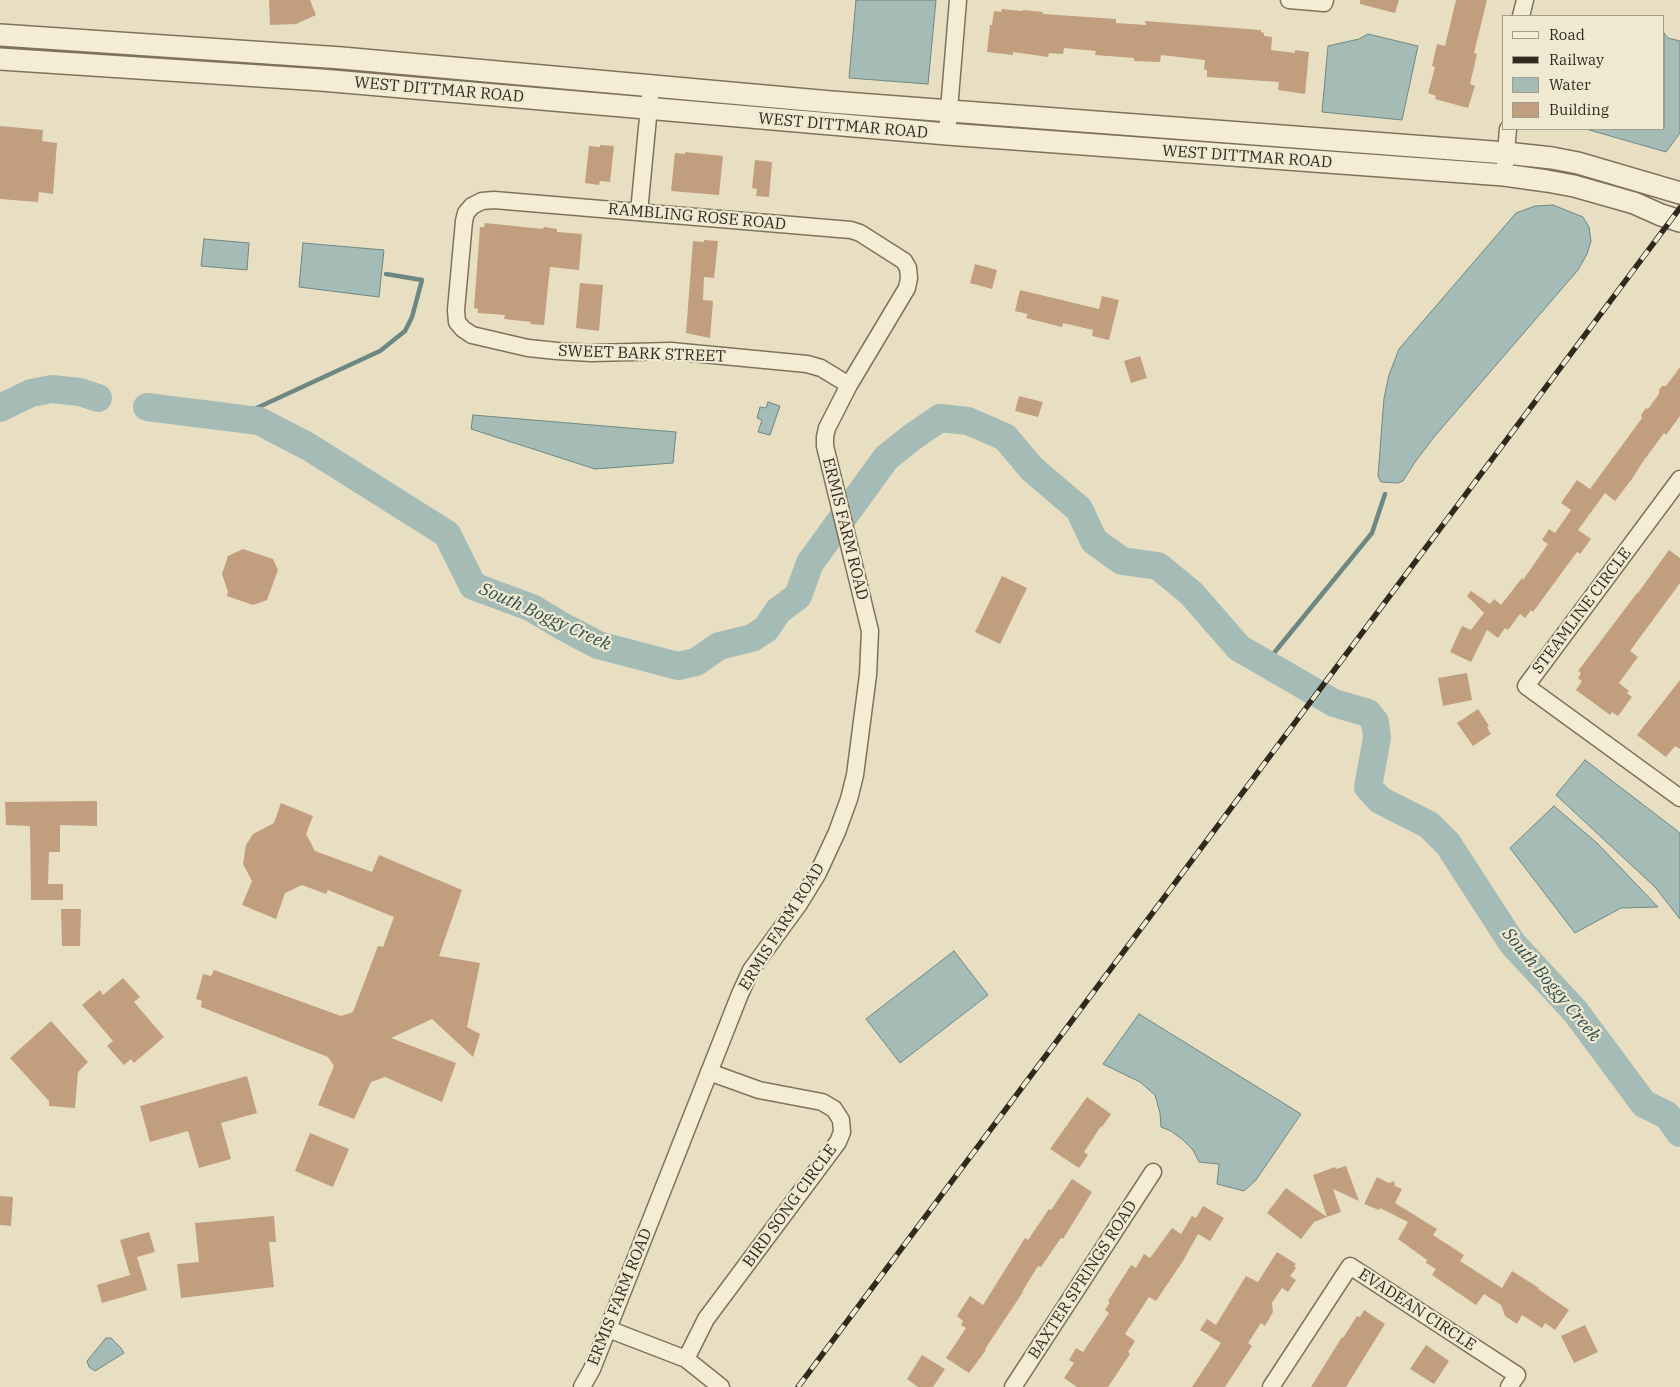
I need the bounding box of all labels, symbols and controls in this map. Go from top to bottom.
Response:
legend [1502,15,1665,130]
text: Road [1549,25,1585,44]
text: Railway [1549,50,1604,69]
street label: WEST DITTMAR ROAD [353,73,525,107]
text: Water [1549,75,1591,94]
text: Building [1549,100,1609,119]
street label: WEST DITTMAR ROAD [757,109,929,143]
street label: WEST DITTMAR ROAD [1161,141,1333,173]
street label: RAMBLING ROSE ROAD [607,200,787,234]
street label: SWEET BARK STREET [558,341,726,367]
street label: ERMIS FARM ROAD [818,456,872,602]
street label: STEAMLINE CIRCLE [1528,544,1636,678]
water label: South Boggy Creek [476,578,614,656]
street label: ERMIS FARM ROAD [735,860,829,994]
water label: South Boggy Creek [1497,924,1605,1046]
street label: BIRD SONG CIRCLE [739,1141,841,1271]
street label: BAXTER SPRINGS ROAD [1025,1197,1141,1363]
street label: ERMIS FARM ROAD [584,1226,656,1368]
street label: EVADEAN CIRCLE [1355,1265,1479,1355]

